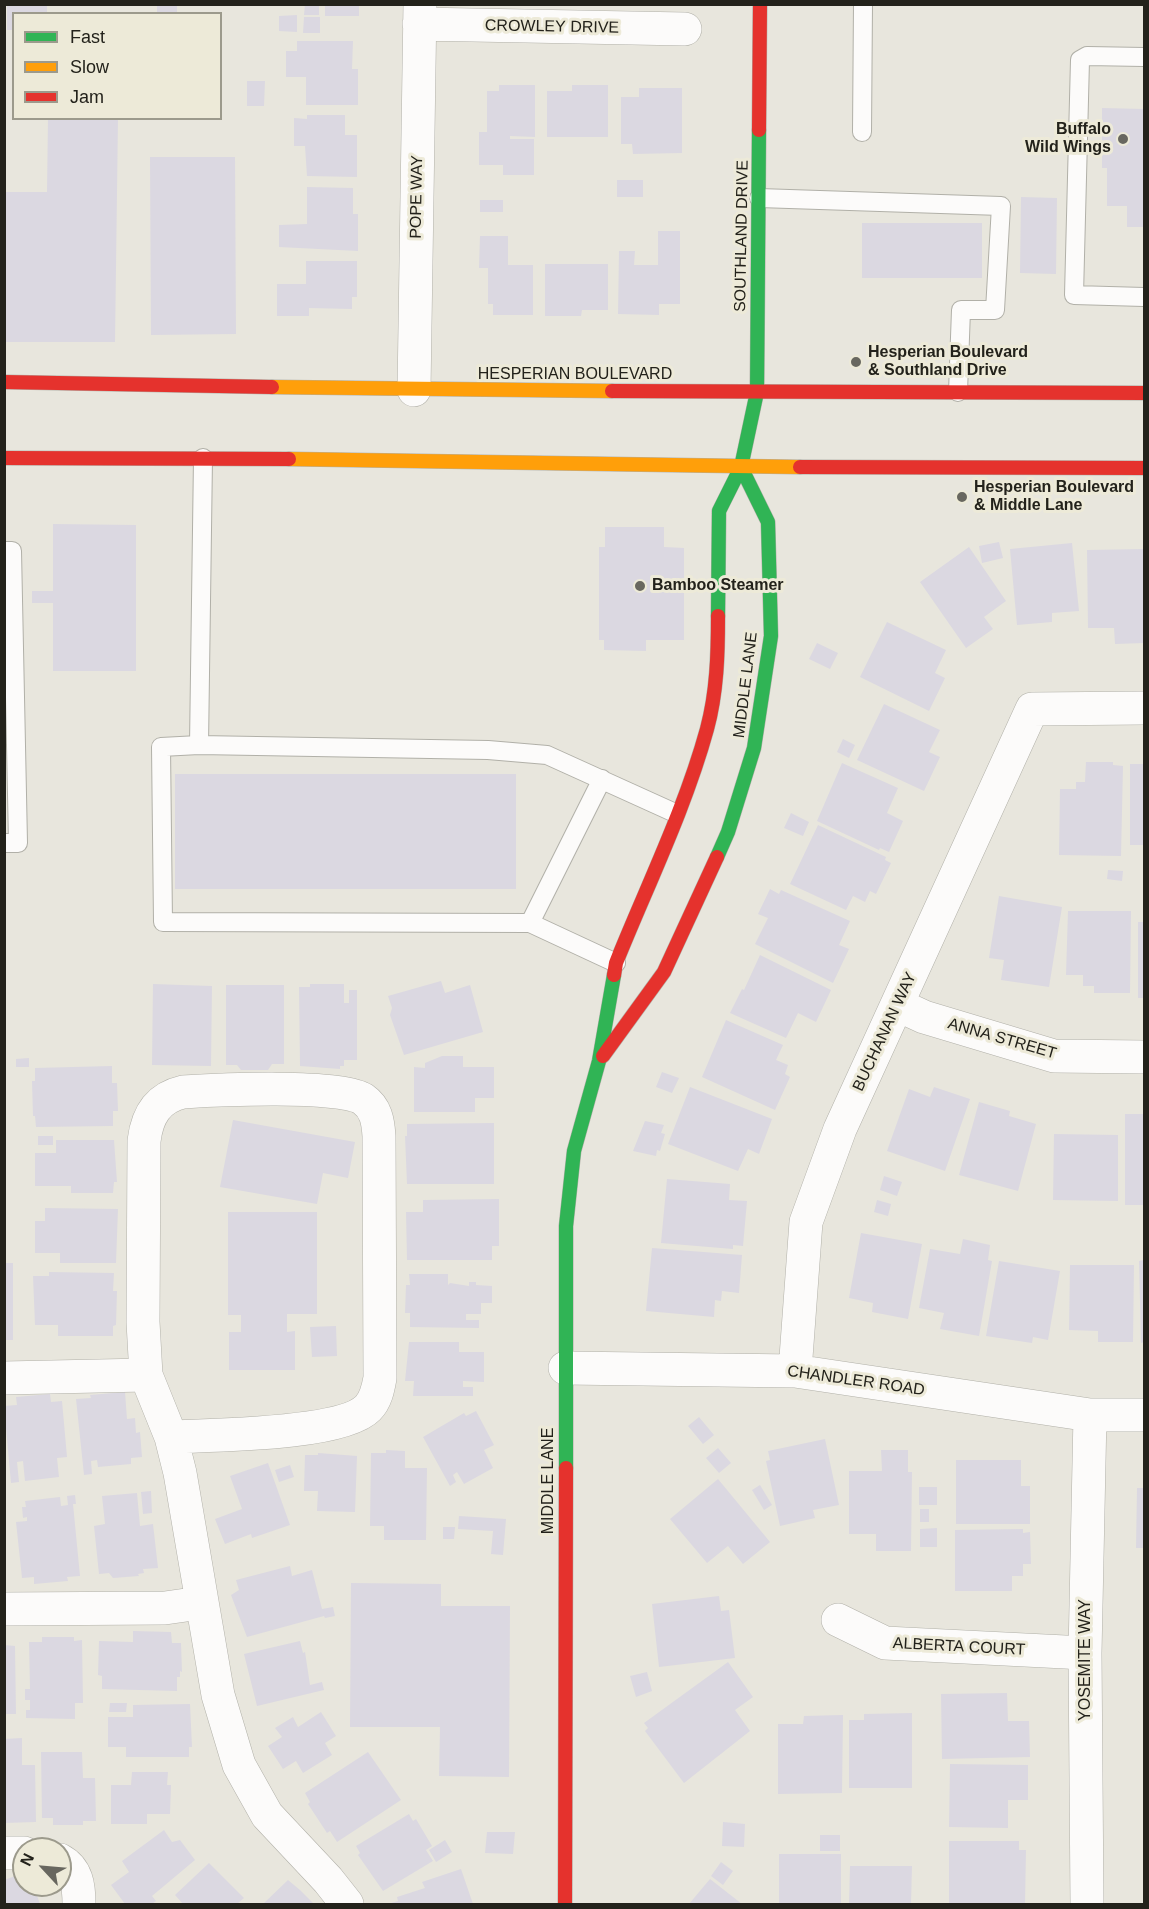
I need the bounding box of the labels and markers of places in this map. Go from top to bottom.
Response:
place label: Buffalo Wild Wings [1025,120,1111,158]
marker: Buffalo Wild Wings [1116,132,1130,146]
place label: Hesperian Boulevard & Southland Drive [868,343,1028,381]
marker: Hesperian Boulevard & Southland Drive [849,355,863,369]
place label: Hesperian Boulevard & Middle Lane [974,478,1134,516]
marker: Hesperian Boulevard & Middle Lane [955,490,969,504]
place label: Bamboo Steamer [652,576,784,596]
marker: Bamboo Steamer [633,579,647,593]

